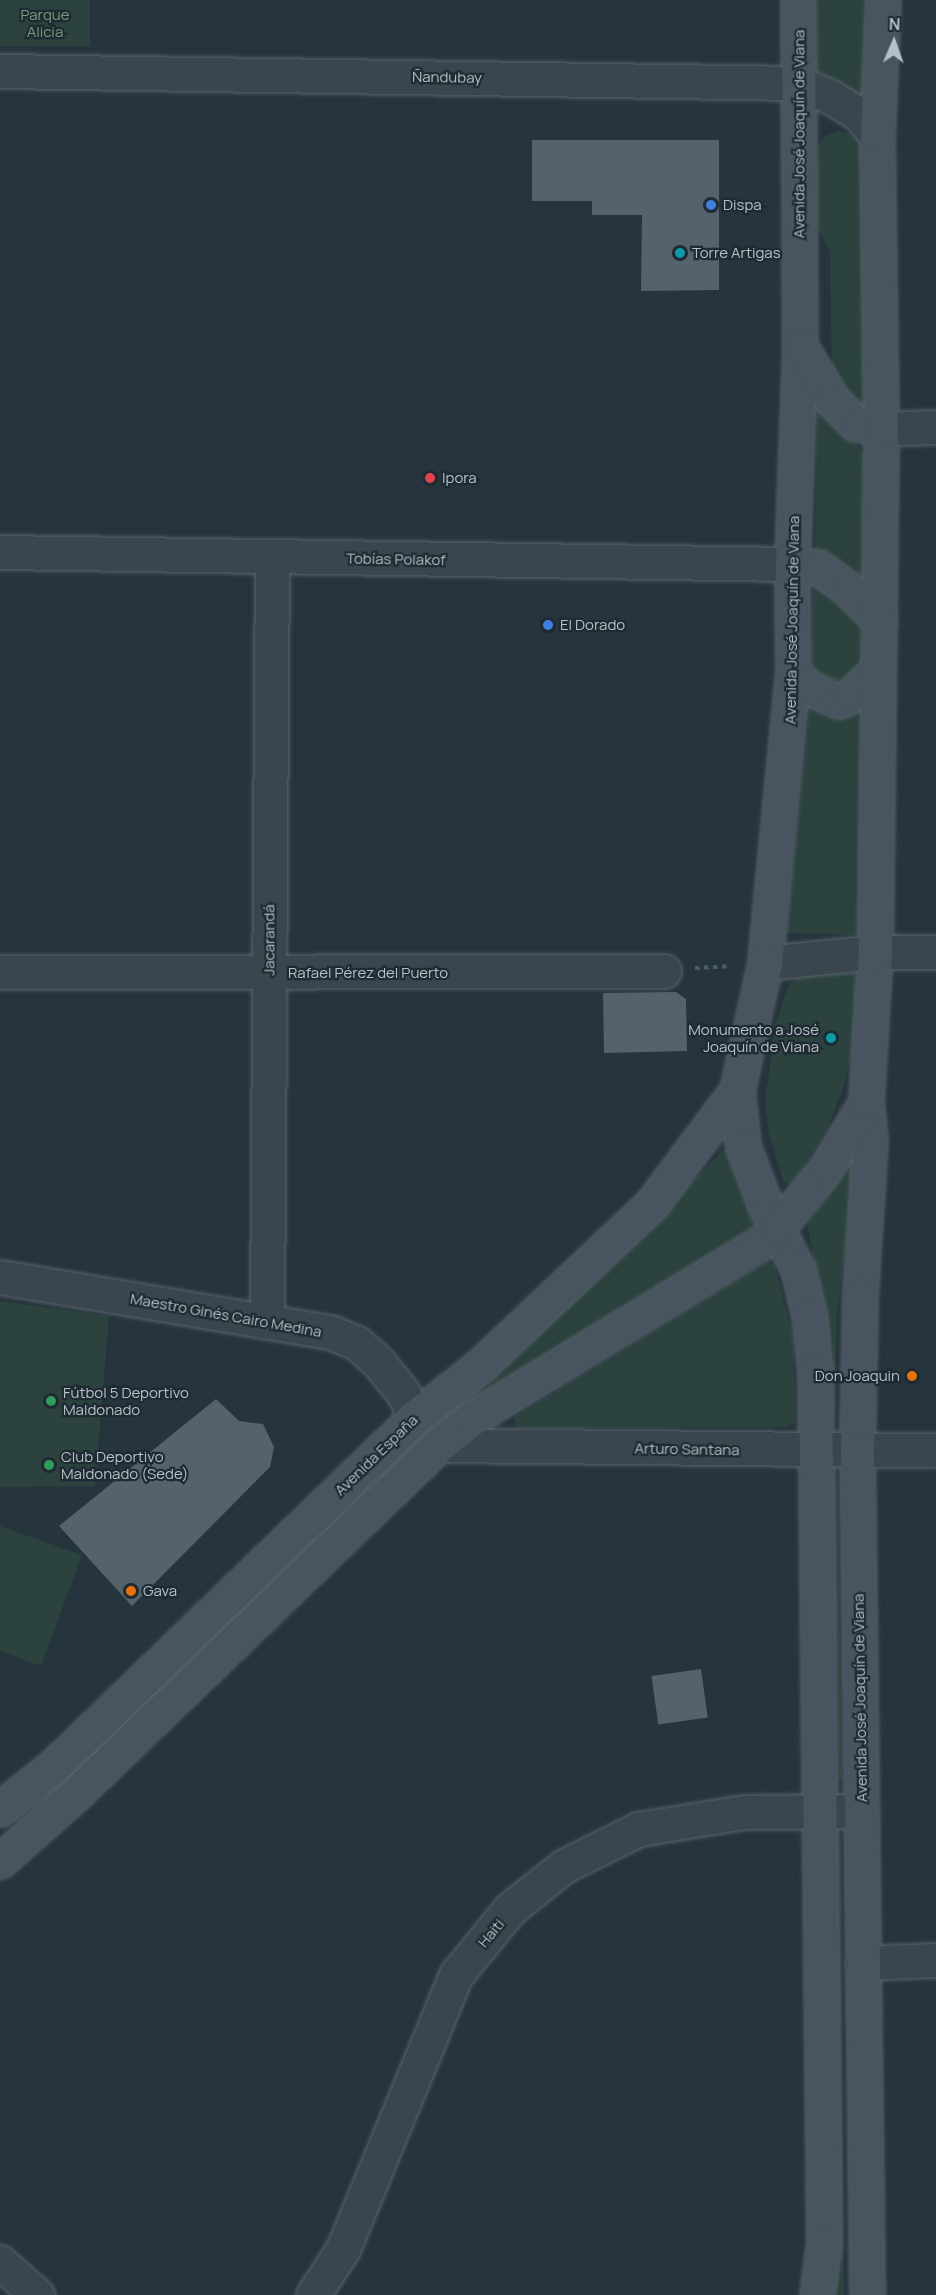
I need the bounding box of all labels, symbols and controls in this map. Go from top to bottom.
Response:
park label: Parque Alicia [20,5,70,40]
north arrow [864,12,924,72]
text: N [888,13,901,35]
street label: Avenida José Joaquín de Viana [790,30,808,238]
street label: Ñandubay [412,67,482,87]
place label: Dispa [723,196,762,214]
marker: Dispa [704,198,718,212]
place label: Torre Artigas [692,244,781,262]
marker: Torre Artigas [673,246,687,260]
place label: Ipora [442,469,477,487]
marker: Ipora [423,471,437,485]
street label: Avenida José Joaquín de Viana [781,516,803,724]
street label: Tobías Polakof [346,549,446,569]
place label: El Dorado [560,616,625,634]
marker: El Dorado [541,618,555,632]
street label: Jacarandá [260,904,278,976]
street label: Rafael Pérez del Puerto [288,964,448,982]
place label: Monumento a José Joaquín de Viana [688,1020,819,1055]
marker: Monumento a José Joaquín de Viana [824,1031,838,1045]
street label: Maestro Ginés Cairo Medina [129,1289,323,1341]
place label: Don Joaquin [815,1367,900,1385]
marker: Don Joaquin [905,1369,919,1383]
place label: Fútbol 5 Deportivo Maldonado [63,1383,189,1418]
marker: Fútbol 5 Deportivo Maldonado [44,1394,58,1408]
street label: Avenida España [331,1411,421,1499]
street label: Arturo Santana [634,1439,740,1459]
place label: Club Deportivo Maldonado (Sede) [61,1447,188,1482]
marker: Club Deportivo Maldonado (Sede) [42,1458,56,1472]
place label: Gava [143,1582,177,1600]
marker: Gava [124,1584,138,1598]
street label: Avenida José Joaquín de Viana [849,1594,871,1802]
street label: Haiti [474,1915,508,1951]

